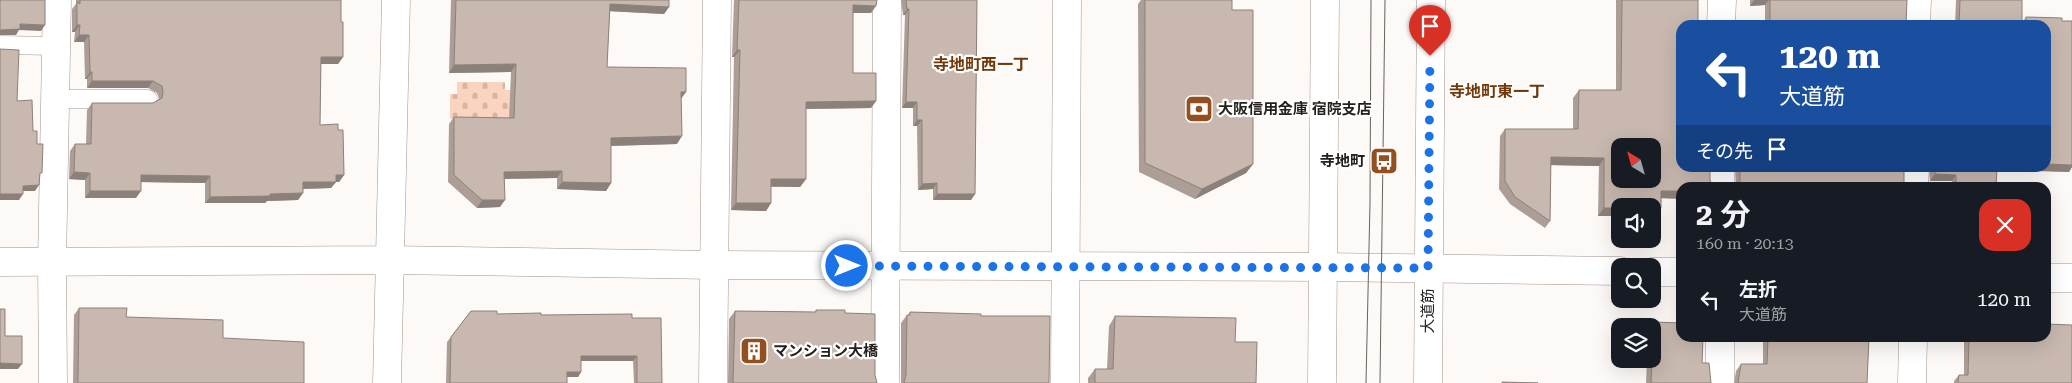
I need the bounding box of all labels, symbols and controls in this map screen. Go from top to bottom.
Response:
pin [1409,5,1451,56]
icon: arrive [1416,12,1444,40]
text: 120 m [1779,36,1880,77]
icon: left [1696,40,1761,105]
district label: 寺地町西一丁 [933,55,1029,74]
district label: 寺地町東一丁 [1449,82,1545,101]
text: 大道筋 [1779,84,1845,109]
bank icon: 大阪信用金庫 宿院支店 [1184,94,1214,124]
place label: 大阪信用金庫 宿院支店 [1218,100,1372,118]
icon: arrive [1763,135,1791,163]
north arrow [1611,138,1661,188]
map controls [1611,138,1661,368]
text: その先 [1696,140,1753,163]
bus stop icon: 寺地町 [1369,146,1399,176]
place label: 寺地町 [1320,152,1365,170]
text: 2 分 [1696,197,1750,232]
button: sound [1611,198,1661,248]
button: close [1979,199,2031,251]
text: 160 m · 20:13 [1696,234,1794,253]
position arrow [820,239,872,291]
button: search [1611,258,1661,308]
text: 左折 [1739,278,1777,301]
icon: left [1696,286,1724,314]
street label: 大道筋 [1419,288,1437,334]
text: 120 m [1977,288,2031,311]
text: 大道筋 [1739,305,1787,324]
button: layers [1611,318,1661,368]
building icon: マンション大橋 [739,336,769,366]
place label: マンション大橋 [773,342,879,360]

